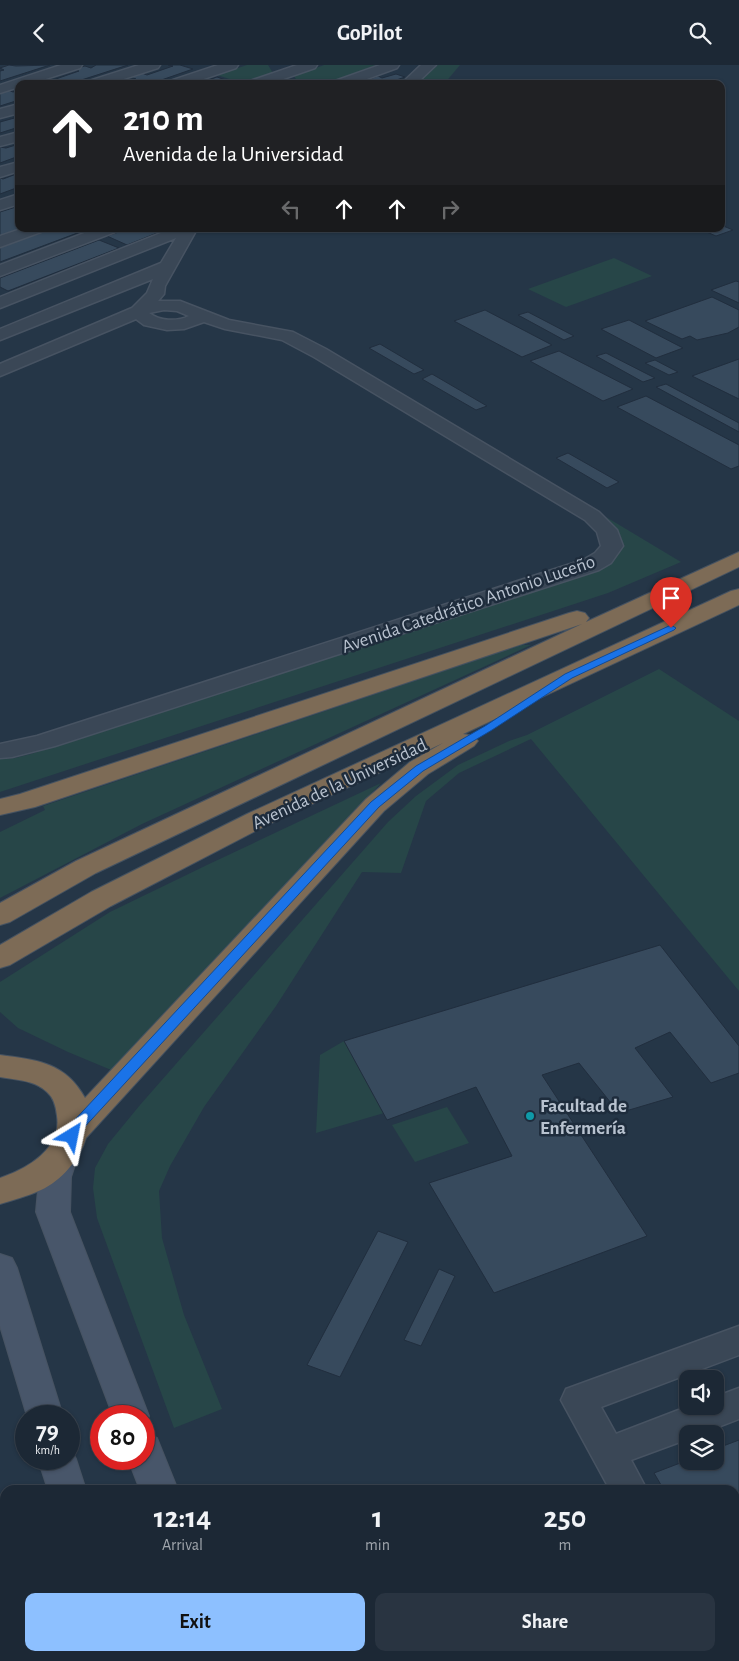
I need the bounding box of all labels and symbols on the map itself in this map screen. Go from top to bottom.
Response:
street label: Avenida Catedrático Antonio Luceño [339,552,598,657]
pin [650,577,692,628]
street label: Avenida de la Universidad [249,735,430,833]
place label: Facultad de Enfermería [540,1097,627,1138]
position arrow [45,1109,97,1161]
marker: Facultad de Enfermería [524,1110,536,1122]
speed limit sign: 80 [90,1405,155,1470]

